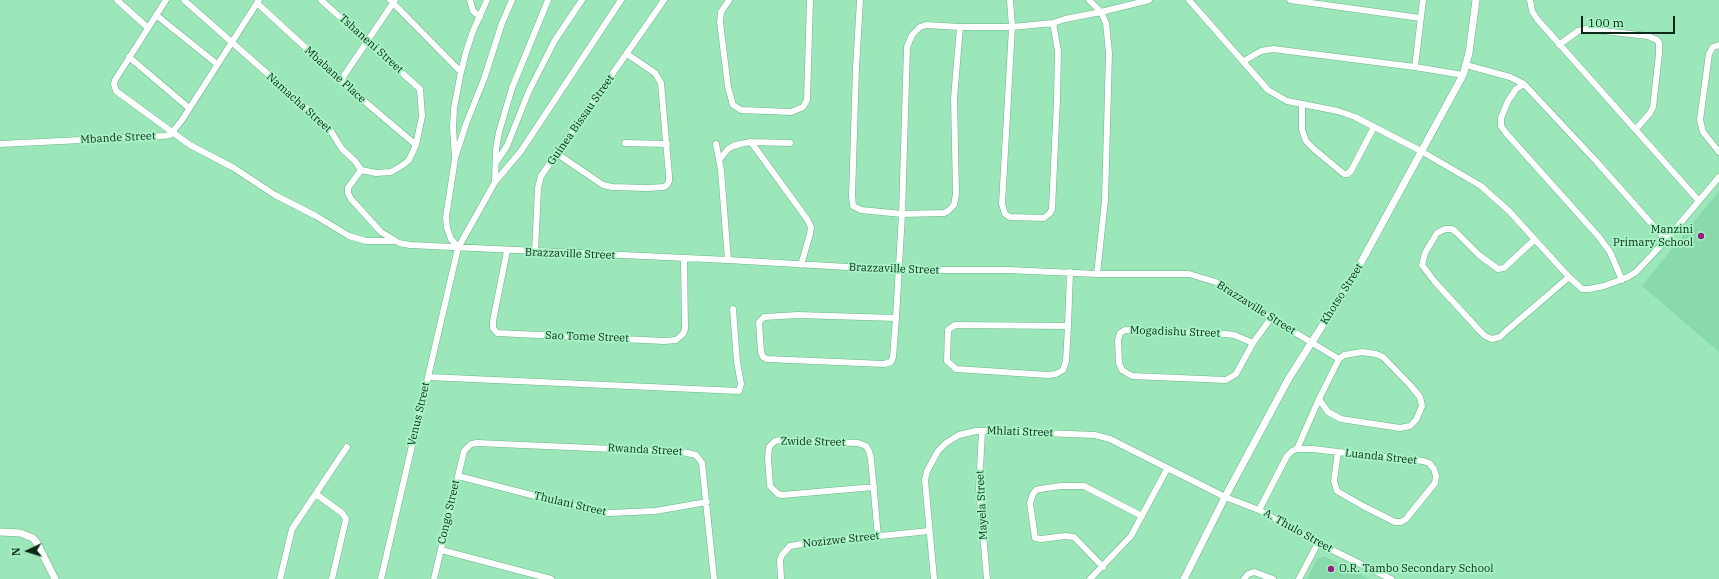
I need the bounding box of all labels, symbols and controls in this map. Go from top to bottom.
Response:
scale bar [1583,8,1677,34]
street label: Tshaneni Street [336,12,406,76]
text: 100 m [1588,15,1624,30]
street label: Mbabane Place [302,44,368,106]
street label: Namacha Street [264,70,334,136]
street label: Guinea Bissau Street [545,72,617,168]
street label: Mbande Street [80,129,156,147]
place label: Manzini Primary School [1613,223,1693,249]
marker: Manzini Primary School [1696,231,1706,241]
street label: Brazzaville Street [525,246,615,262]
street label: Brazzaville Street [849,261,939,277]
street label: Khotso Street [1318,261,1366,327]
street label: Brazzaville Street [1214,278,1298,338]
street label: Mogadishu Street [1130,324,1220,340]
street label: Sao Tome Street [545,329,629,345]
street label: Venus Street [405,381,433,447]
street label: Mhlati Street [987,424,1053,440]
street label: Zwide Street [780,435,846,449]
street label: Rwanda Street [607,441,683,459]
street label: Luanda Street [1344,447,1418,467]
street label: Mayela Street [974,470,990,540]
street label: Congo Street [435,478,463,546]
street label: Thulani Street [532,489,608,519]
street label: A. Thulo Street [1261,507,1335,555]
street label: Nozizwe Street [802,529,880,551]
north arrow [8,531,48,571]
text: N [9,547,23,557]
place label: O.R. Tambo Secondary School [1339,562,1494,576]
marker: O.R. Tambo Secondary School [1326,564,1336,574]

